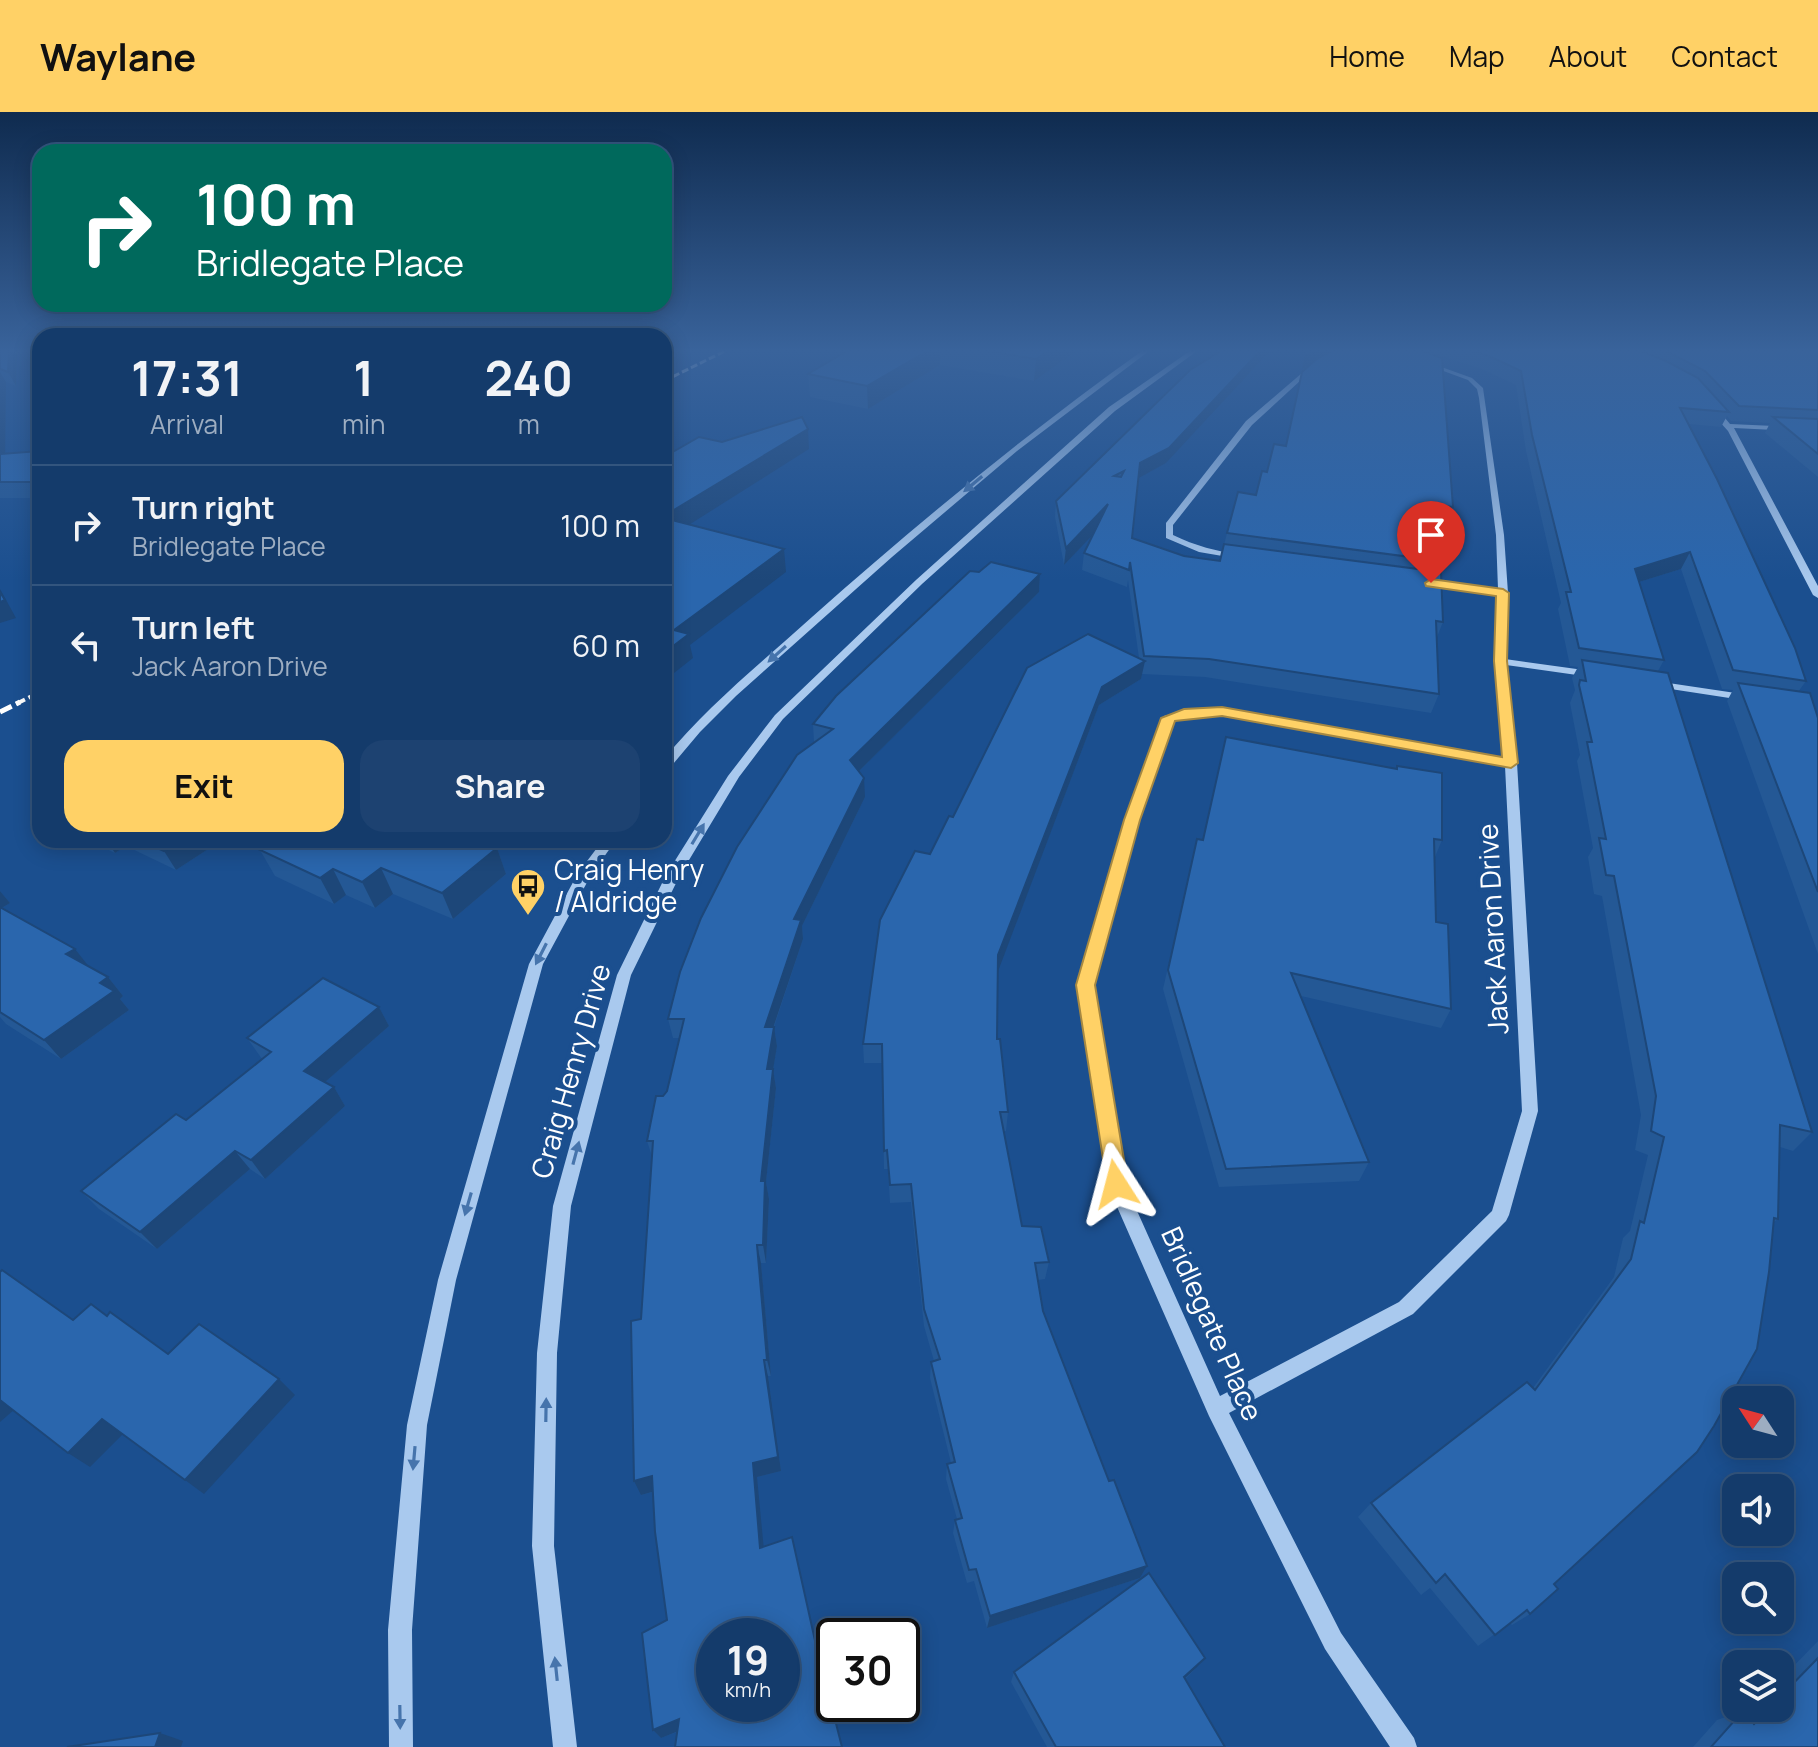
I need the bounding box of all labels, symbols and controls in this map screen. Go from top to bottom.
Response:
text: Waylane [40,30,196,82]
text: Home [1329,37,1405,75]
text: Map [1449,37,1505,75]
text: About [1549,37,1627,75]
text: Contact [1671,37,1778,75]
text: 100 m [196,165,356,242]
icon: right [64,176,168,280]
text: Bridlegate Place [196,238,464,287]
text: 17:31 [131,345,243,410]
text: 1 [353,345,374,410]
text: 240 [485,345,573,410]
text: Arrival [150,406,224,442]
text: min [342,406,386,442]
text: m [518,406,540,442]
one-way arrow [964,475,984,492]
text: Turn right [132,487,275,528]
pin [1397,501,1465,583]
icon: right [64,503,108,547]
text: 100 m [560,505,640,546]
icon: arrive [1409,513,1453,557]
text: Bridlegate Place [132,528,326,564]
text: Turn left [132,607,255,648]
icon: left [64,623,108,667]
text: 60 m [572,625,640,666]
one-way arrow [767,645,786,663]
text: Jack Aaron Drive [132,648,328,684]
button: Exit [64,740,344,832]
button: Share [360,740,640,832]
one-way arrow [691,823,705,845]
street label: Jack Aaron Drive [1468,823,1516,1035]
place label: Craig Henry / Aldridge [554,850,704,920]
bus stop icon: Craig Henry / Aldridge [509,867,547,917]
one-way arrow [534,943,548,966]
street label: Craig Henry Drive [521,959,619,1182]
one-way arrow [570,1140,583,1164]
position arrow [1074,1142,1158,1226]
one-way arrow [461,1192,474,1216]
street label: Bridlegate Place [1153,1221,1273,1427]
north arrow [1722,1386,1794,1458]
map controls [1722,1386,1794,1722]
one-way arrow [539,1397,552,1422]
one-way arrow [407,1446,420,1471]
button: sound [1722,1474,1794,1546]
button: search [1722,1562,1794,1634]
speed limit sign: 30 [816,1618,920,1722]
text: 19 [727,1632,769,1687]
button: layers [1722,1650,1794,1722]
one-way arrow [550,1657,563,1682]
text: km/h [725,1676,771,1703]
one-way arrow [394,1705,407,1730]

